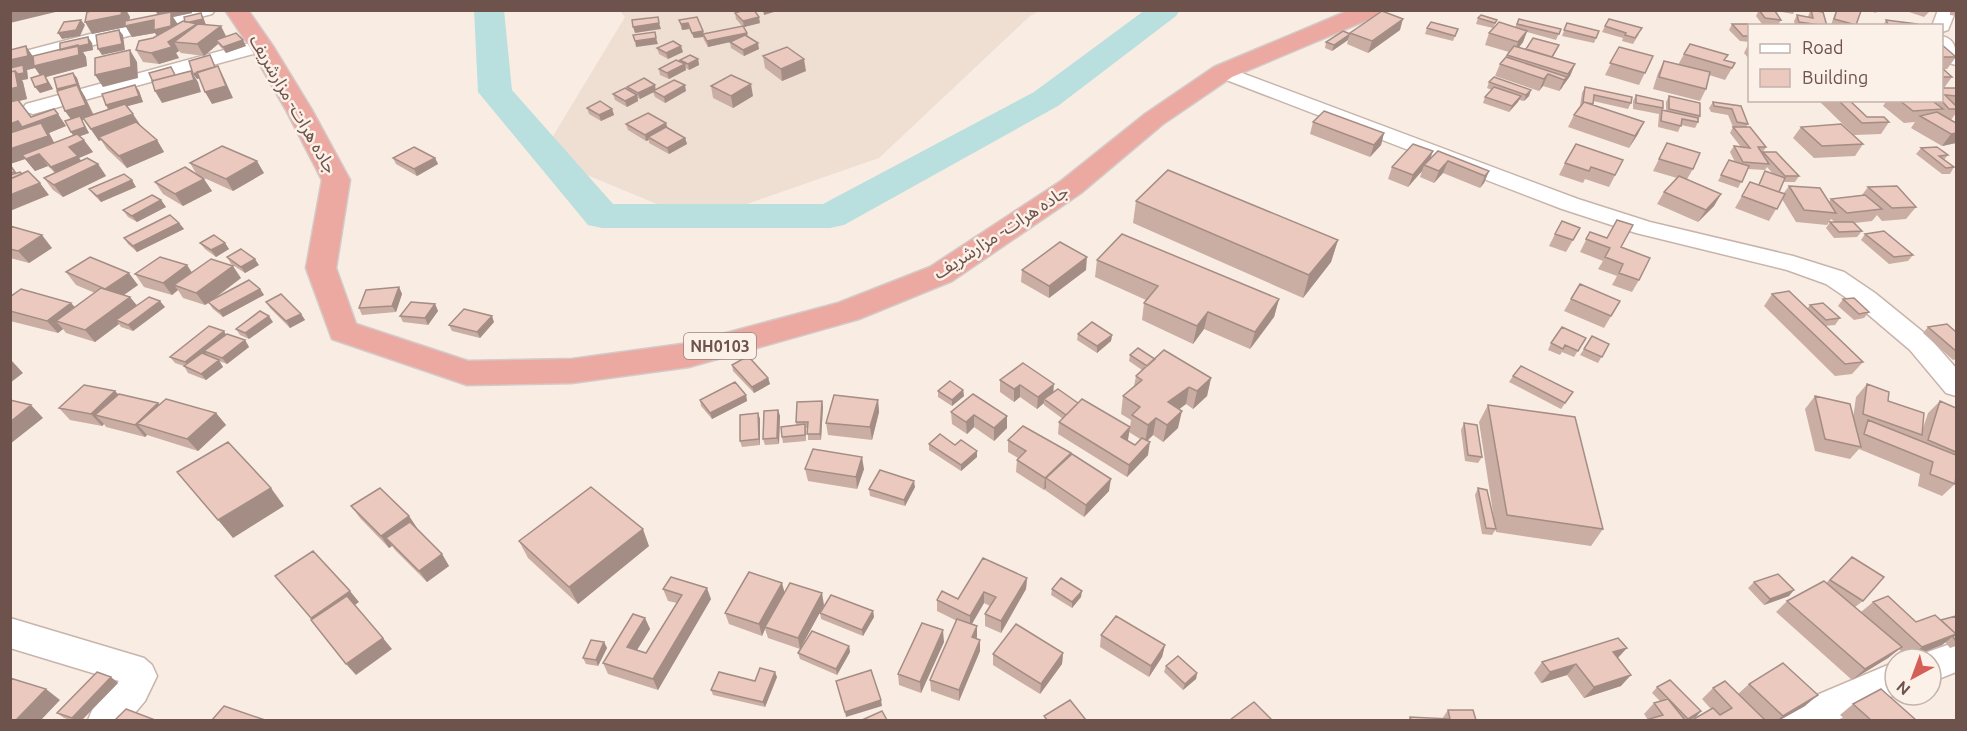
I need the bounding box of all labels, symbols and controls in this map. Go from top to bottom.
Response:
legend [1748,24,1943,102]
street label: جاده هرات- مزارشریف [244,31,342,177]
text: Road [1802,37,1844,57]
text: Building [1802,67,1868,87]
street label: جاده هرات- مزارشریف [929,180,1073,284]
road number: NH0103 [684,333,756,359]
north arrow [1883,647,1943,707]
text: N [1893,678,1914,699]

